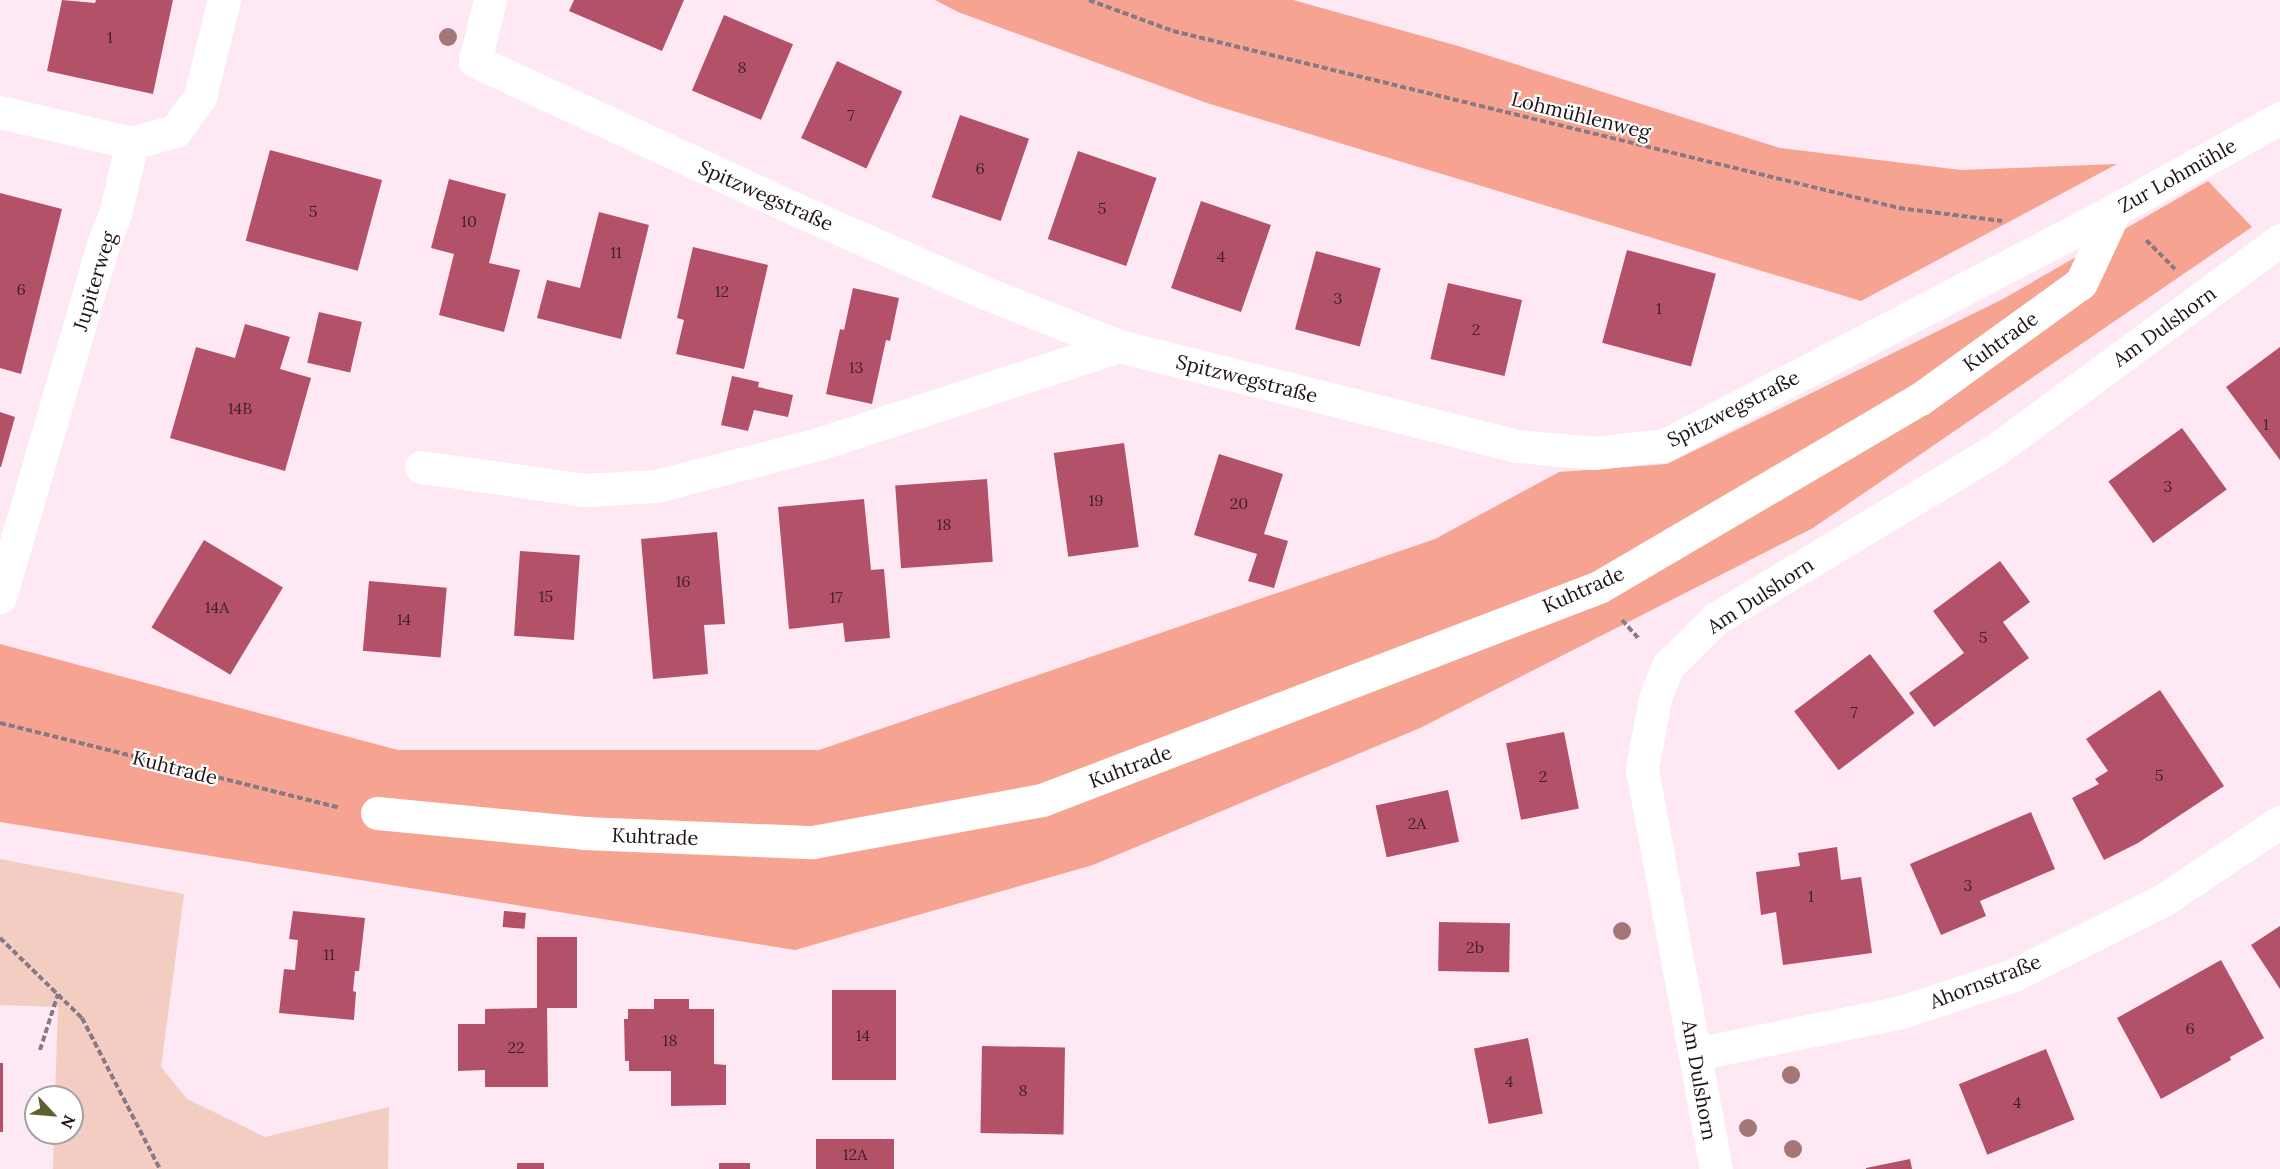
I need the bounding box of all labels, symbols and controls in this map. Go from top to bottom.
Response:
house number: 1 [107,27,113,47]
house number: 8 [738,57,746,77]
street label: Lohmühlenweg [1509,86,1653,144]
house number: 7 [847,105,855,125]
street label: Zur Lohmühle [2114,133,2240,217]
street label: Spitzwegstraße [695,155,837,235]
house number: 6 [975,158,985,178]
house number: 5 [1098,198,1106,218]
house number: 5 [309,201,317,221]
house number: 10 [461,211,477,231]
street label: Jupiterweg [68,229,120,333]
house number: 11 [610,242,622,262]
house number: 4 [1217,246,1225,266]
house number: 6 [16,279,26,299]
house number: 12 [715,281,729,301]
street label: Am Dulshorn [2108,281,2220,371]
house number: 3 [1334,288,1342,308]
house number: 1 [1656,298,1662,318]
street label: Kuhtrade [1958,306,2042,376]
house number: 2 [1472,319,1480,339]
street label: Spitzwegstraße [1174,349,1320,407]
house number: 13 [849,357,863,377]
street label: Spitzwegstraße [1663,364,1803,452]
house number: 14B [228,398,252,418]
house number: 1 [2263,414,2269,434]
house number: 3 [2164,476,2172,496]
house number: 19 [1088,490,1104,510]
house number: 20 [1230,493,1248,513]
house number: 18 [937,514,951,534]
street label: Am Dulshorn [1702,552,1818,638]
street label: Kuhtrade [1539,560,1627,618]
house number: 16 [675,571,691,591]
house number: 15 [539,586,553,606]
house number: 17 [829,587,843,607]
house number: 14A [205,597,229,617]
house number: 14 [397,609,411,629]
house number: 5 [1979,627,1987,647]
house number: 7 [1850,702,1858,722]
street label: Kuhtrade [1085,739,1175,793]
street label: Kuhtrade [130,745,220,789]
house number: 5 [2155,765,2163,785]
house number: 2 [1539,766,1547,786]
house number: 2A [1408,813,1426,833]
street label: Kuhtrade [611,822,699,850]
house number: 3 [1964,875,1972,895]
house number: 1 [1808,886,1814,906]
house number: 2b [1466,937,1484,957]
house number: 11 [323,944,335,964]
street label: Ahornstraße [1926,949,2044,1013]
street label: Am Dulshorn [1678,1018,1722,1142]
house number: 6 [2185,1018,2195,1038]
house number: 14 [856,1025,870,1045]
house number: 18 [663,1030,677,1050]
house number: 22 [507,1037,525,1057]
house number: 4 [1505,1071,1513,1091]
house number: 8 [1019,1080,1027,1100]
north arrow [24,1085,84,1145]
house number: 4 [2013,1092,2021,1112]
text: N [57,1112,80,1132]
house number: 12A [843,1144,867,1164]

